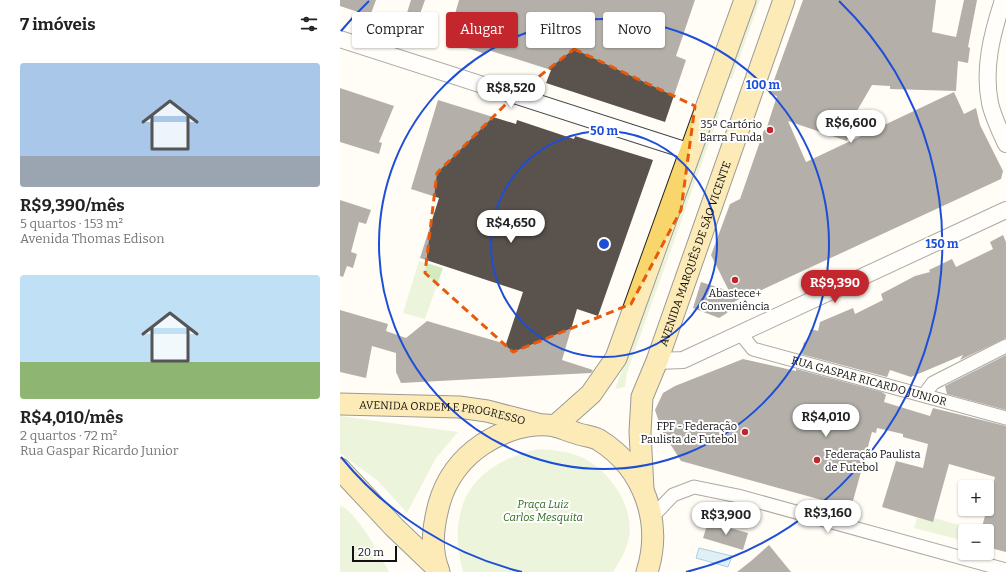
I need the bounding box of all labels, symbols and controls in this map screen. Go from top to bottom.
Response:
chip: Comprar [352,12,438,48]
chip: Alugar [446,12,518,48]
chip: Filtros [526,12,595,48]
chip: Novo [603,12,665,48]
icon: filters [298,13,320,35]
text: 7 imóveis [20,14,96,35]
pin: R$8,520 [474,75,548,109]
text: 100 m [746,78,781,92]
text: R$8,520 [486,80,536,95]
icon: home [134,89,206,161]
pin: R$6,600 [814,110,888,144]
text: R$6,600 [825,115,877,130]
place label: 35º Cartório Barra Funda [699,118,762,144]
text: 50 m [590,124,618,138]
marker: 35º Cartório Barra Funda [765,125,775,135]
street label: AVENIDA MARQUÊS DE SÃO VICENTE [656,159,733,348]
text: R$9,390/mês [20,195,125,216]
pin: R$4,650 [474,210,548,244]
text: R$4,650 [486,215,536,230]
text: 5 quartos · 153 m² [20,216,123,231]
text: Avenida Thomas Edison [20,231,164,246]
centre of rings [597,237,611,251]
text: 150 m [926,237,959,251]
pin: R$9,390 [798,270,872,304]
marker: Abastece+ Conveniência [730,275,740,285]
text: R$9,390 [810,275,860,290]
place label: Abastece+ Conveniência [700,287,770,313]
icon: home [134,301,206,373]
street label: RUA GASPAR RICARDO JUNIOR [790,353,949,408]
street label: AVENIDA ORDEM E PROGRESSO [359,398,527,427]
pin: R$4,010 [789,404,863,438]
text: R$4,010/mês [20,407,123,428]
text: R$4,010 [801,409,851,424]
place label: FPF - Federação Paulista de Futebol [641,420,737,446]
marker: FPF - Federação Paulista de Futebol [740,427,750,437]
text: 2 quartos · 72 m² [20,428,117,443]
text: Rua Gaspar Ricardo Junior [20,443,179,458]
place label: Federação Paulista de Futebol [825,448,920,474]
marker: Federação Paulista de Futebol [812,455,822,465]
map controls [958,480,994,560]
button: + [958,480,994,516]
park label: Praça Luiz Carlos Mesquita [503,498,583,524]
pin: R$3,160 [791,500,865,534]
pin: R$3,900 [689,502,763,536]
text: R$3,160 [804,505,852,520]
text: R$3,900 [701,507,751,522]
button: − [958,524,994,560]
scale bar [352,544,397,563]
text: 20 m [358,546,384,559]

